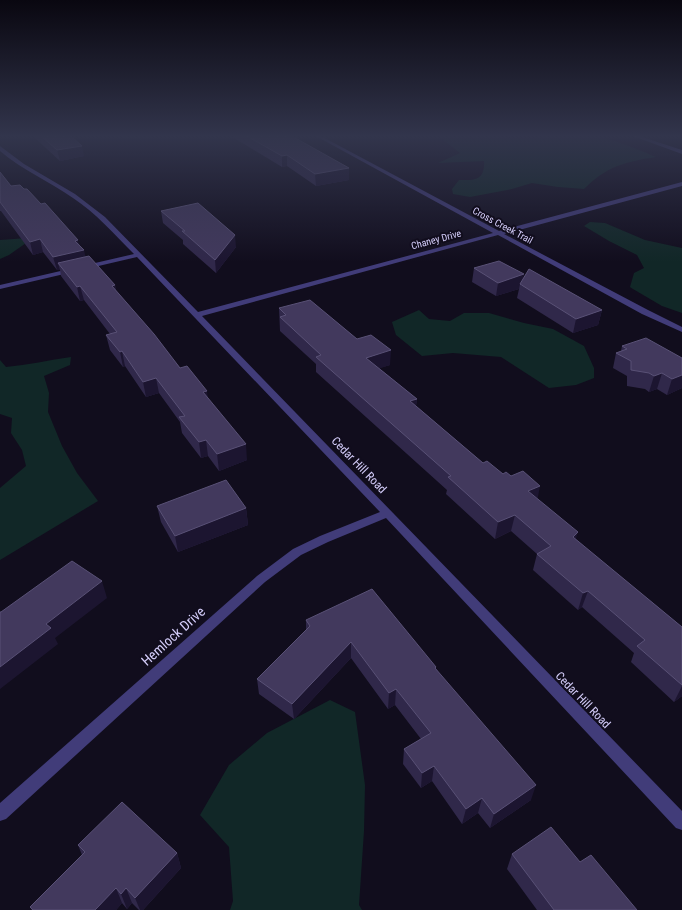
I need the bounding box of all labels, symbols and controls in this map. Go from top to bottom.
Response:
street label: Cross Creek Trail [471,205,535,246]
street label: Chaney Drive [410,227,463,251]
street label: Cedar Hill Road [329,434,389,496]
street label: Hemlock Drive [138,603,208,669]
street label: Cedar Hill Road [553,669,613,731]

